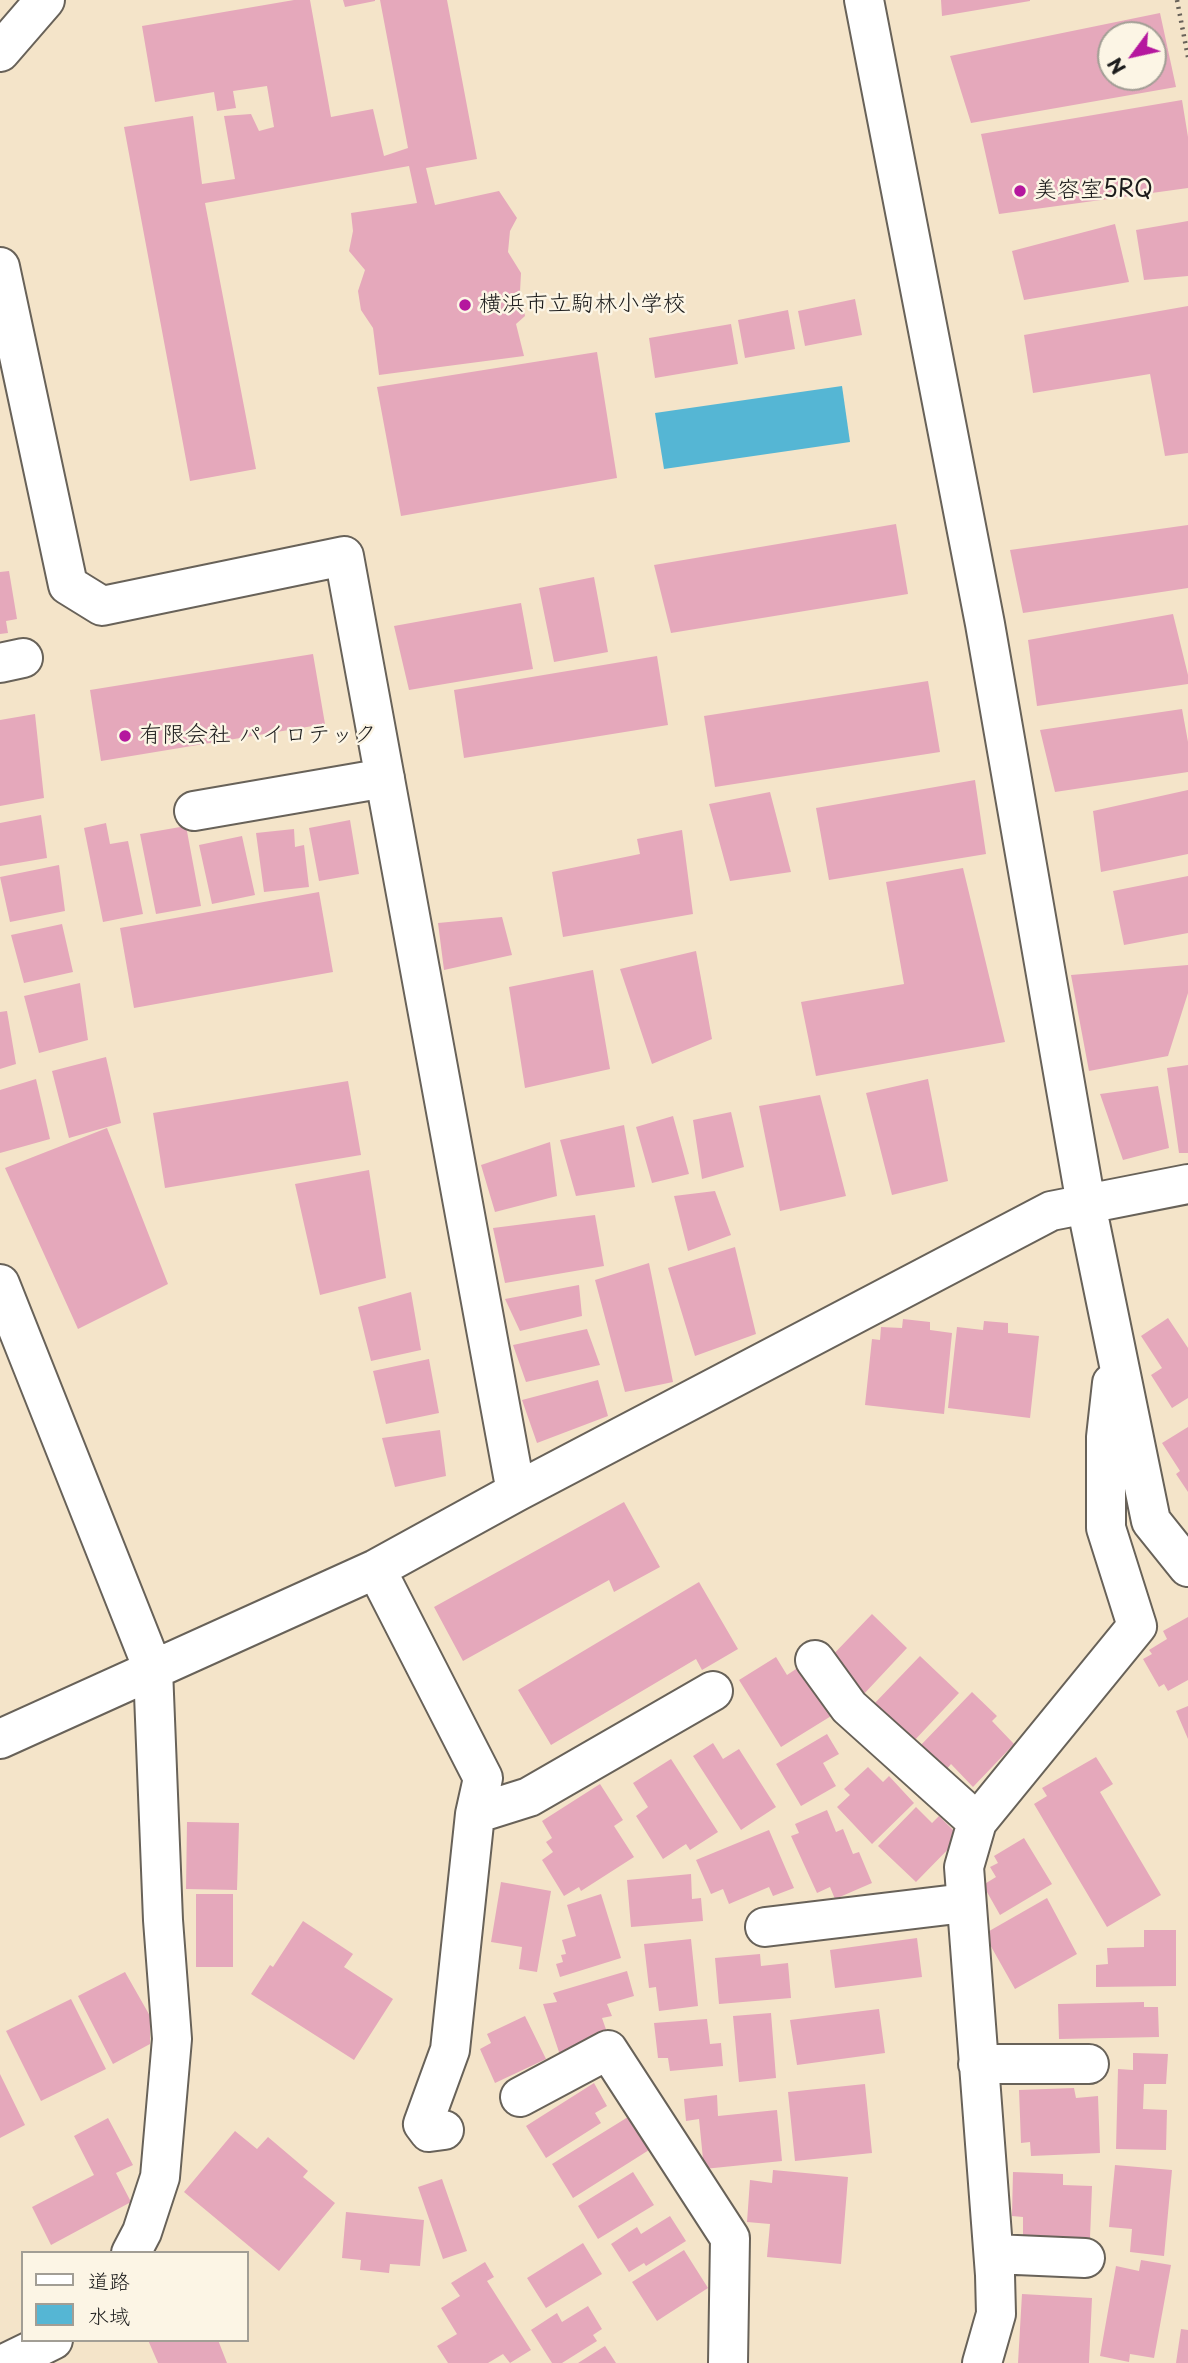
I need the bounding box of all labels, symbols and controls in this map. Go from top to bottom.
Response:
north arrow [1097,21,1167,91]
text: N [1100,52,1132,80]
place label: 美容室5RQ [1034,177,1153,205]
marker: 美容室5RQ [1012,183,1028,199]
place label: 横浜市立駒林小学校 [479,291,686,319]
marker: 横浜市立駒林小学校 [457,297,473,313]
place label: 有限会社 パイロテック [139,722,376,750]
marker: 有限会社 パイロテック [117,728,133,744]
legend [21,2251,248,2342]
text: 道路 [88,2264,130,2296]
text: 水域 [88,2299,130,2331]

